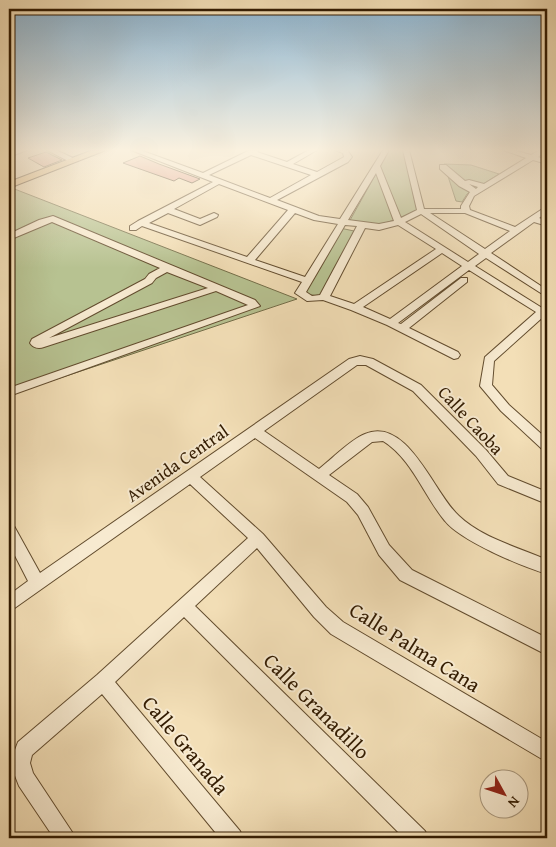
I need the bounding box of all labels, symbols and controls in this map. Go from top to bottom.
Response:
street label: Calle Caoba [432,379,511,461]
street label: Avenida Central [120,418,234,508]
street label: Calle Palma Cana [343,594,487,700]
street label: Calle Granadillo [257,646,377,766]
street label: Calle Granada [135,689,237,801]
north arrow [478,770,528,820]
text: N [503,792,525,813]

